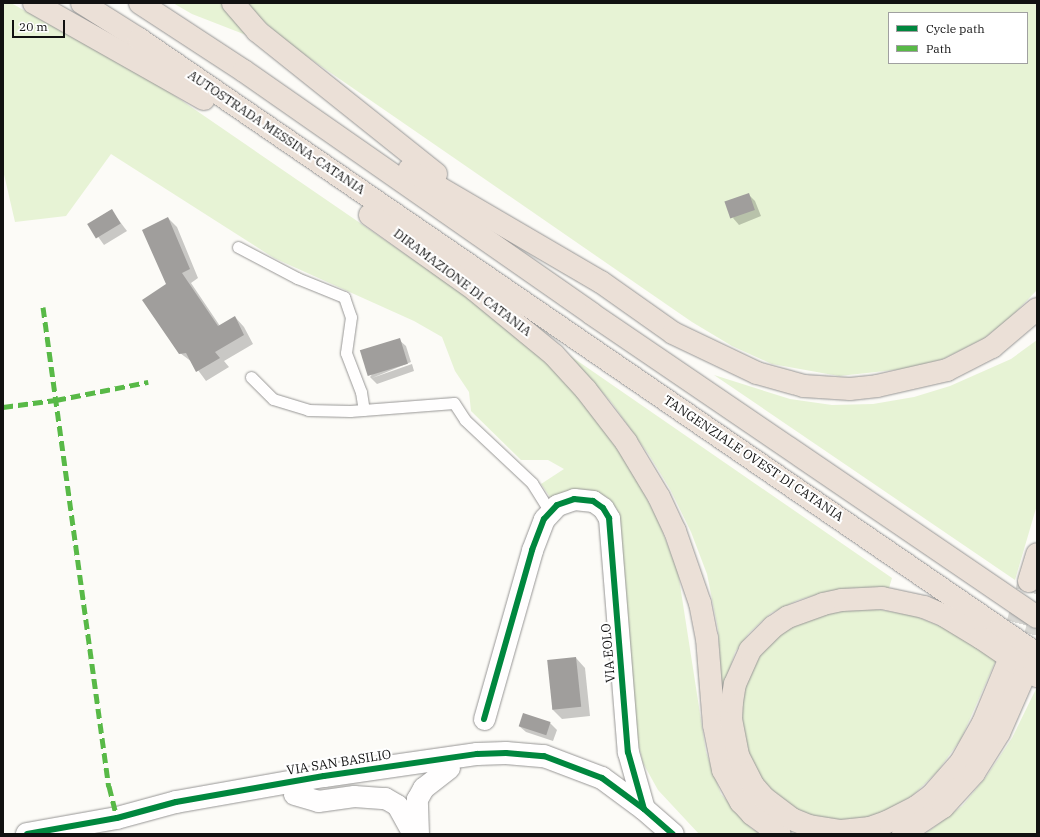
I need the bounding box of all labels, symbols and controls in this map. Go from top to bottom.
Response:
scale bar [14,12,67,38]
legend [888,12,1028,64]
text: 20 m [19,19,48,34]
text: Cycle path [926,21,985,36]
text: Path [926,41,951,56]
street label: AUTOSTRADA MESSINA-CATANIA [184,68,368,198]
street label: DIRAMAZIONE DI CATANIA [390,226,534,340]
street label: TANGENZIALE OVEST DI CATANIA [660,393,846,525]
street label: VIA EOLO [599,623,619,683]
street label: VIA SAN BASILIO [286,747,392,779]

